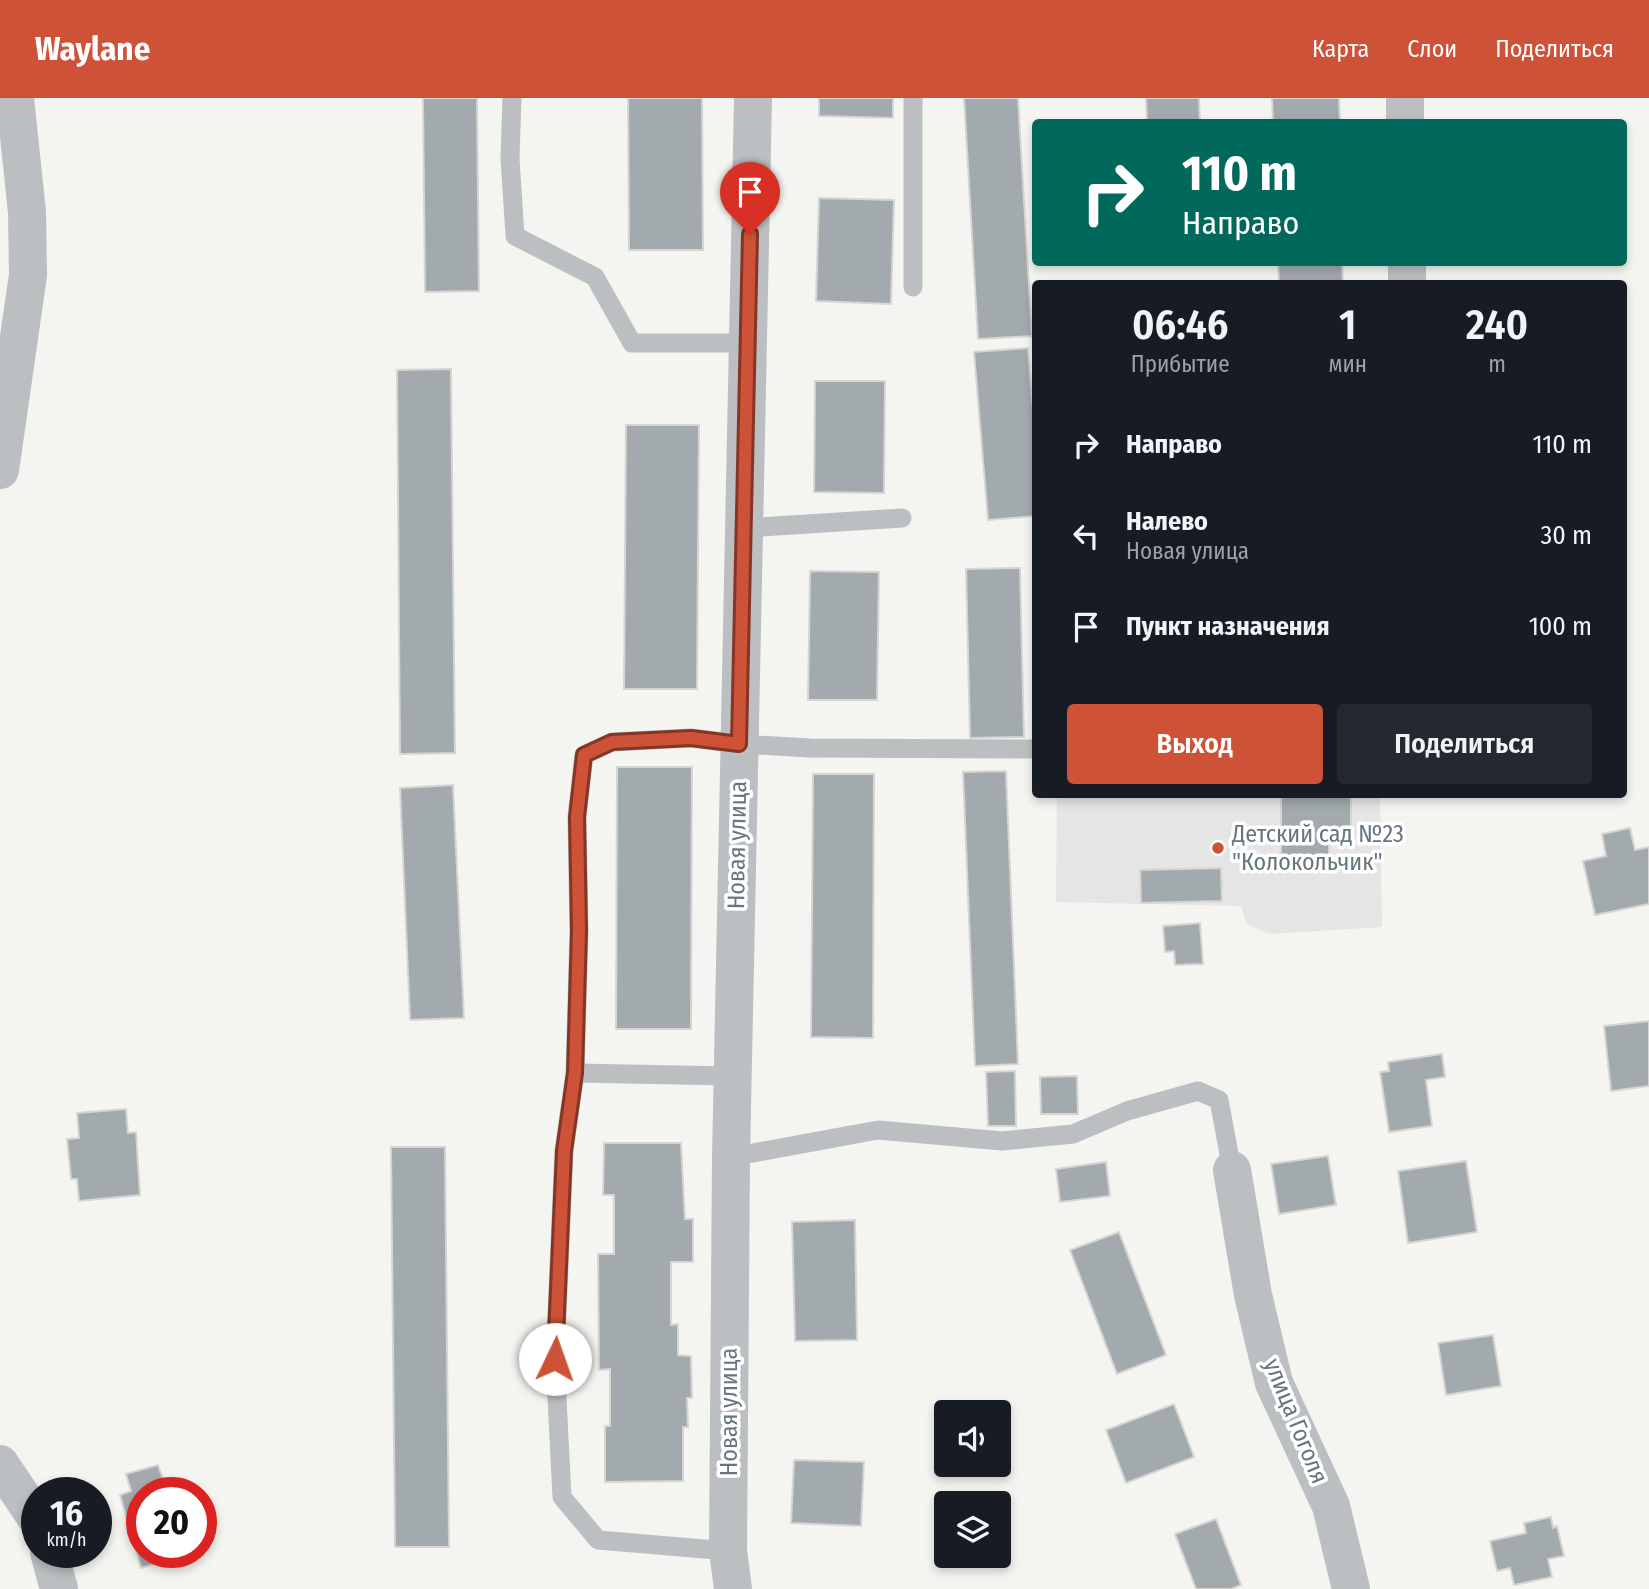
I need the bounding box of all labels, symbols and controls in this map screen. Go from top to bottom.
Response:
text: Waylane [35,29,150,69]
text: Карта [1312,35,1369,63]
text: Слои [1407,35,1457,63]
text: Поделиться [1495,35,1614,63]
text: 110 m [1182,144,1297,203]
icon: right [1067,147,1158,238]
pin [720,162,780,234]
icon: arrive [731,173,769,211]
text: Направо [1182,204,1299,242]
text: 06:46 [1132,300,1229,350]
text: 1 [1339,300,1356,350]
text: 240 [1466,300,1528,350]
text: Прибытие [1131,350,1230,378]
text: мин [1328,350,1367,378]
text: m [1488,350,1506,378]
icon: right [1067,426,1105,464]
text: Направо [1126,429,1222,460]
text: 110 m [1532,429,1592,460]
text: Налево [1126,506,1208,537]
icon: left [1067,517,1105,555]
text: 30 m [1541,520,1592,551]
text: Новая улица [1126,537,1249,565]
icon: arrive [1067,608,1105,646]
text: Пункт назначения [1126,611,1330,642]
text: 100 m [1529,611,1592,642]
button: Выход [1067,704,1323,784]
button: Поделиться [1337,704,1592,784]
street label: Новая улица [722,781,752,909]
place label: Детский сад №23 "Колокольчик" [1231,820,1404,876]
marker: Детский сад №23 "Колокольчик" [1210,840,1226,856]
position arrow [518,1322,592,1396]
street label: Новая улица [715,1348,743,1476]
street label: улица Гоголя [1258,1354,1334,1488]
map controls [934,1400,1011,1568]
button: sound [934,1400,1011,1477]
speed limit sign: 20 [126,1477,217,1568]
button: layers [934,1491,1011,1568]
text: 16 [50,1492,83,1534]
text: km/h [46,1529,87,1551]

